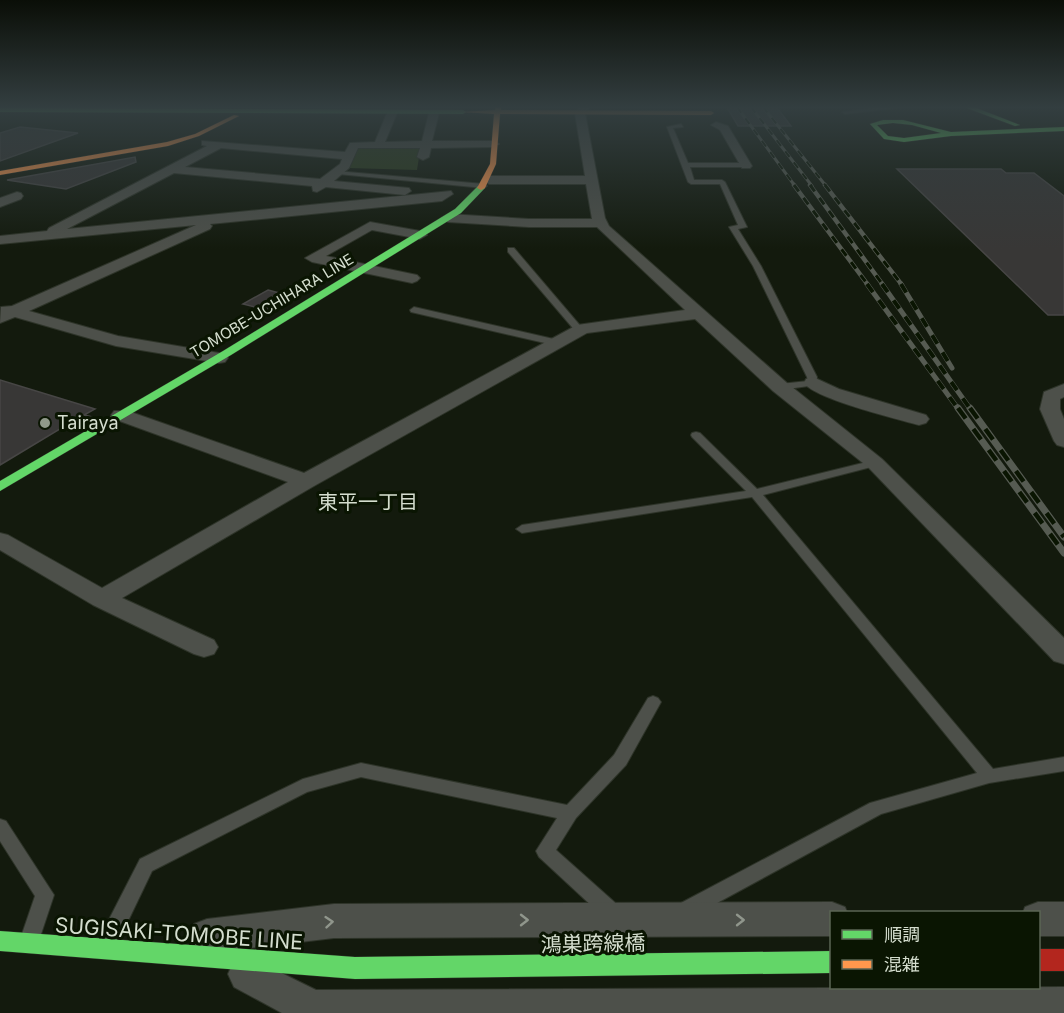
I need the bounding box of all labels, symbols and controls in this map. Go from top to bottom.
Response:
street label: TOMOBE-UCHIHARA LINE [187,249,357,362]
place label: Tairaya [57,412,119,433]
marker: Tairaya [38,416,52,430]
district label: 東平一丁目 [318,490,418,514]
legend [830,911,1040,989]
street label: SUGISAKI-TOMOBE LINE [54,912,304,955]
one-way arrow [520,914,529,926]
one-way arrow [736,914,745,926]
one-way arrow [325,915,334,928]
text: 順調 [884,924,920,945]
street label: 鴻巣跨線橋 [540,930,646,957]
text: 混雑 [884,954,920,975]

